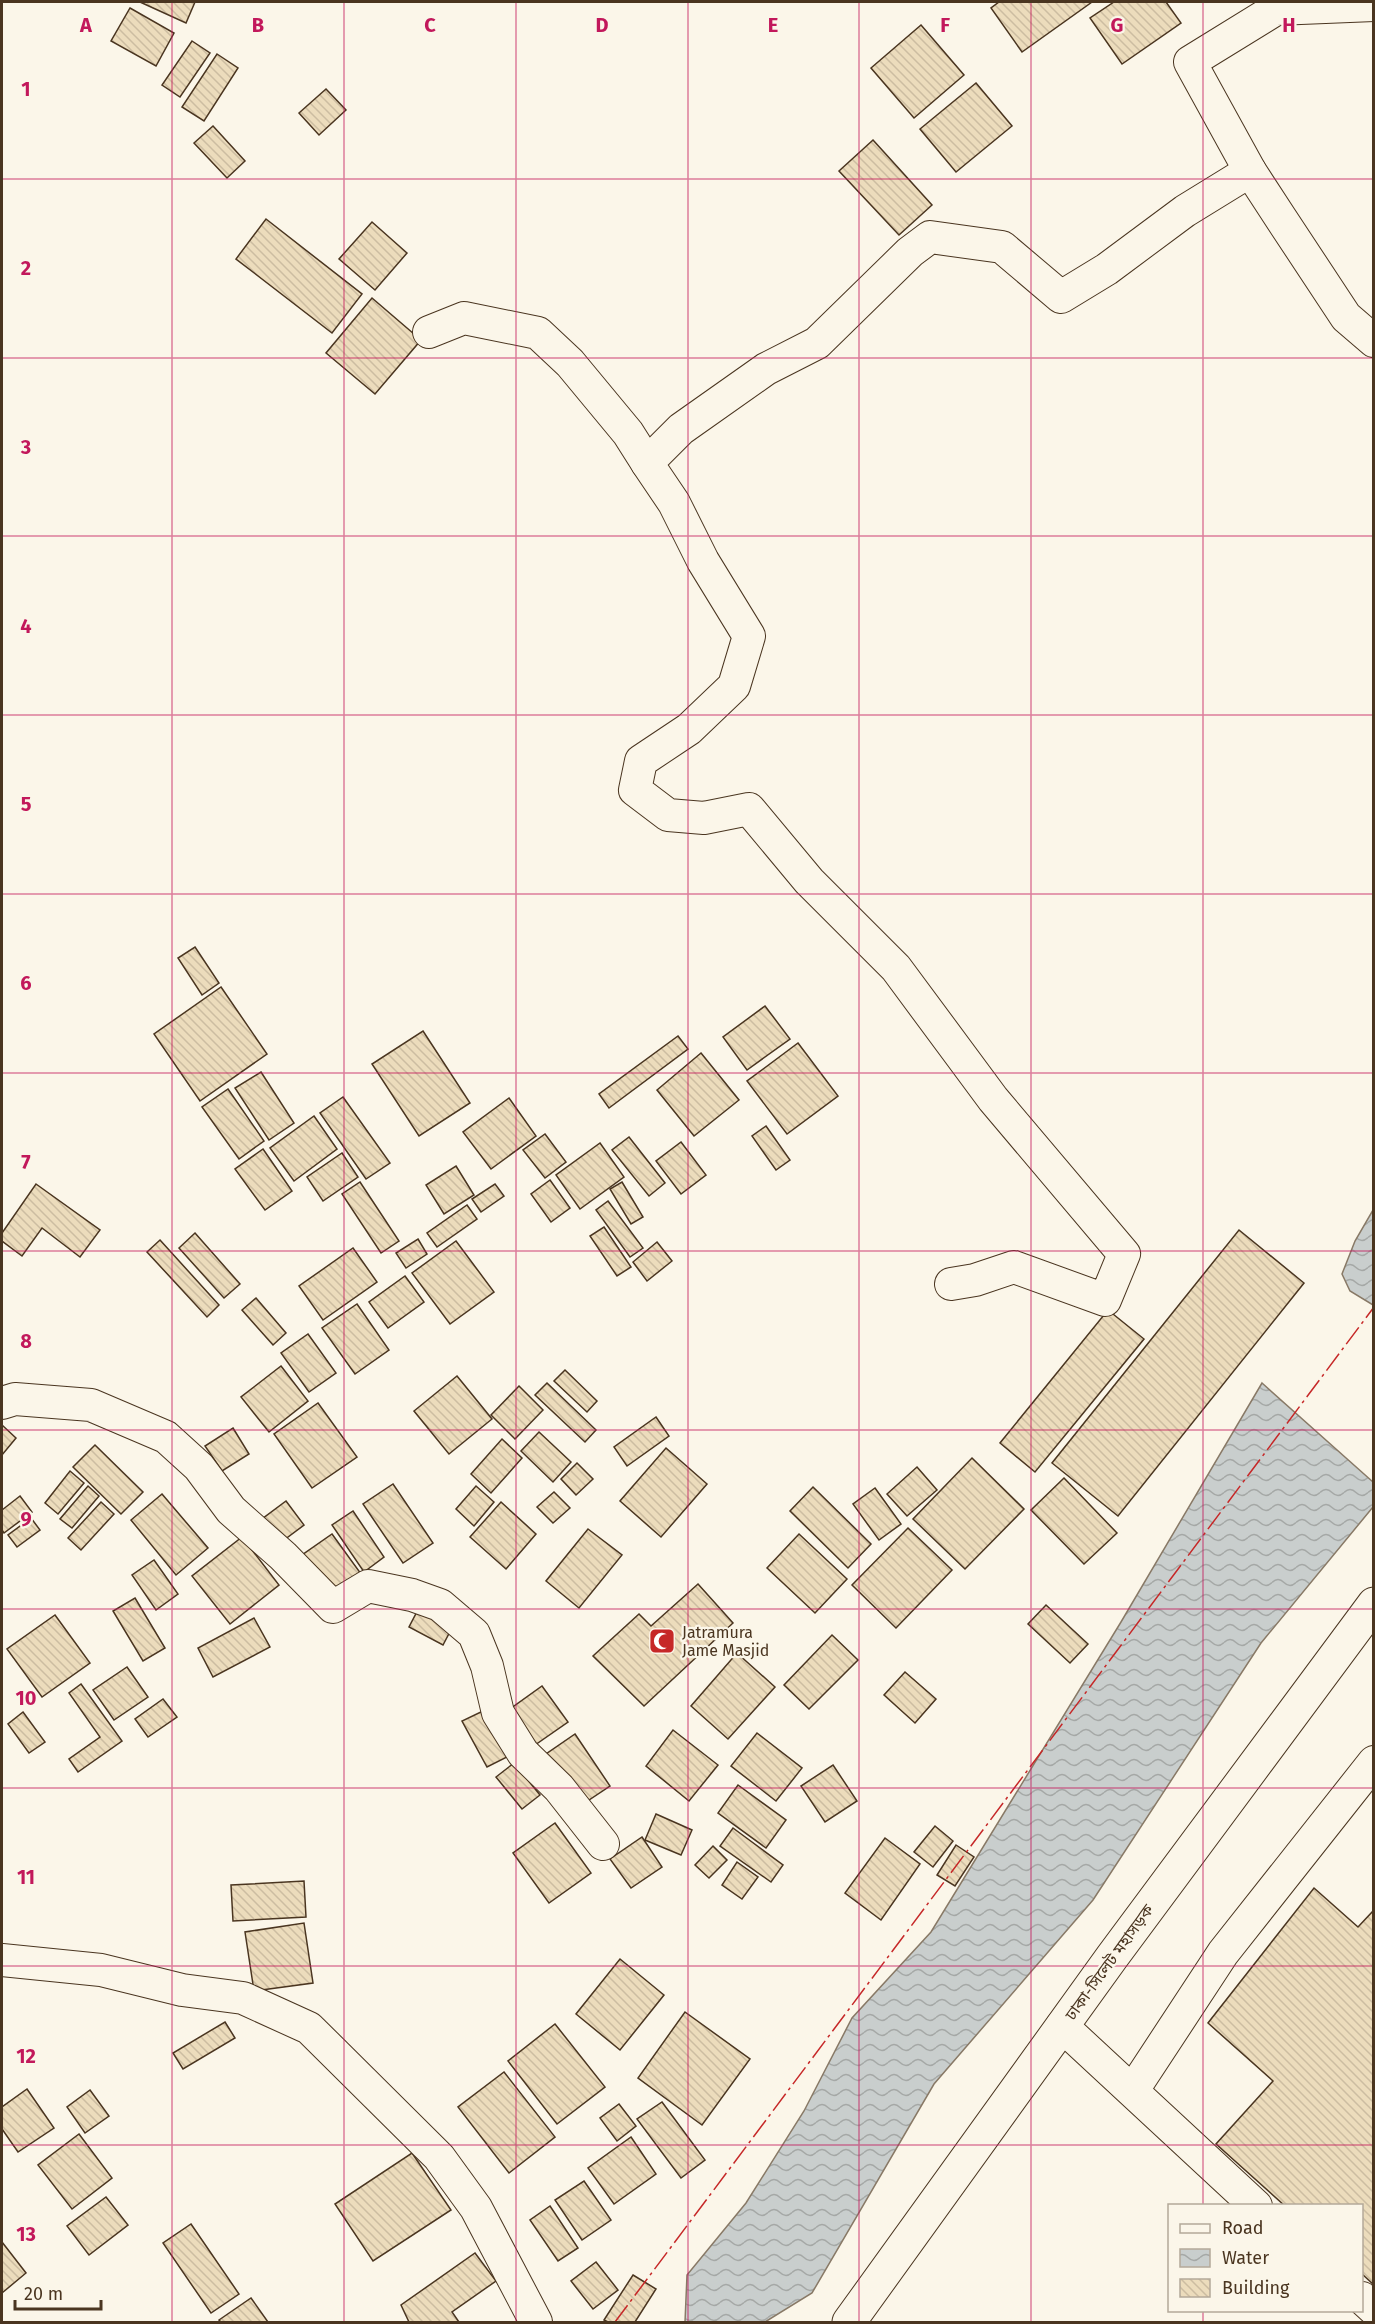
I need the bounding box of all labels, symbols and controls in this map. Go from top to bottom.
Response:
text: A [79,13,93,37]
text: B [252,13,264,37]
text: C [424,13,436,37]
text: D [595,13,609,37]
text: E [768,13,778,37]
text: F [940,13,950,37]
text: G [1111,13,1123,37]
text: H [1282,13,1296,37]
text: 1 [21,77,31,101]
text: 2 [21,256,31,280]
text: 3 [20,435,31,459]
text: 4 [20,614,32,638]
text: 5 [21,792,32,816]
text: 6 [20,971,32,995]
text: 7 [21,1150,31,1174]
text: 8 [20,1329,32,1353]
text: 9 [20,1507,32,1531]
place label: Jatramura Jame Masjid [682,1623,769,1660]
mosque icon: Jatramura Jame Masjid [647,1626,677,1656]
text: 10 [16,1686,36,1710]
text: 11 [17,1865,35,1889]
street label: ঢাকা-সিলেট মহাসড়ক [1061,1900,1158,2025]
text: 12 [16,2044,36,2068]
legend [1168,2204,1363,2312]
text: Road [1222,2217,1264,2239]
text: 13 [16,2222,36,2246]
text: Water [1222,2247,1269,2269]
scale bar [15,2273,100,2311]
text: Building [1222,2277,1290,2299]
text: 20 m [24,2283,63,2305]

